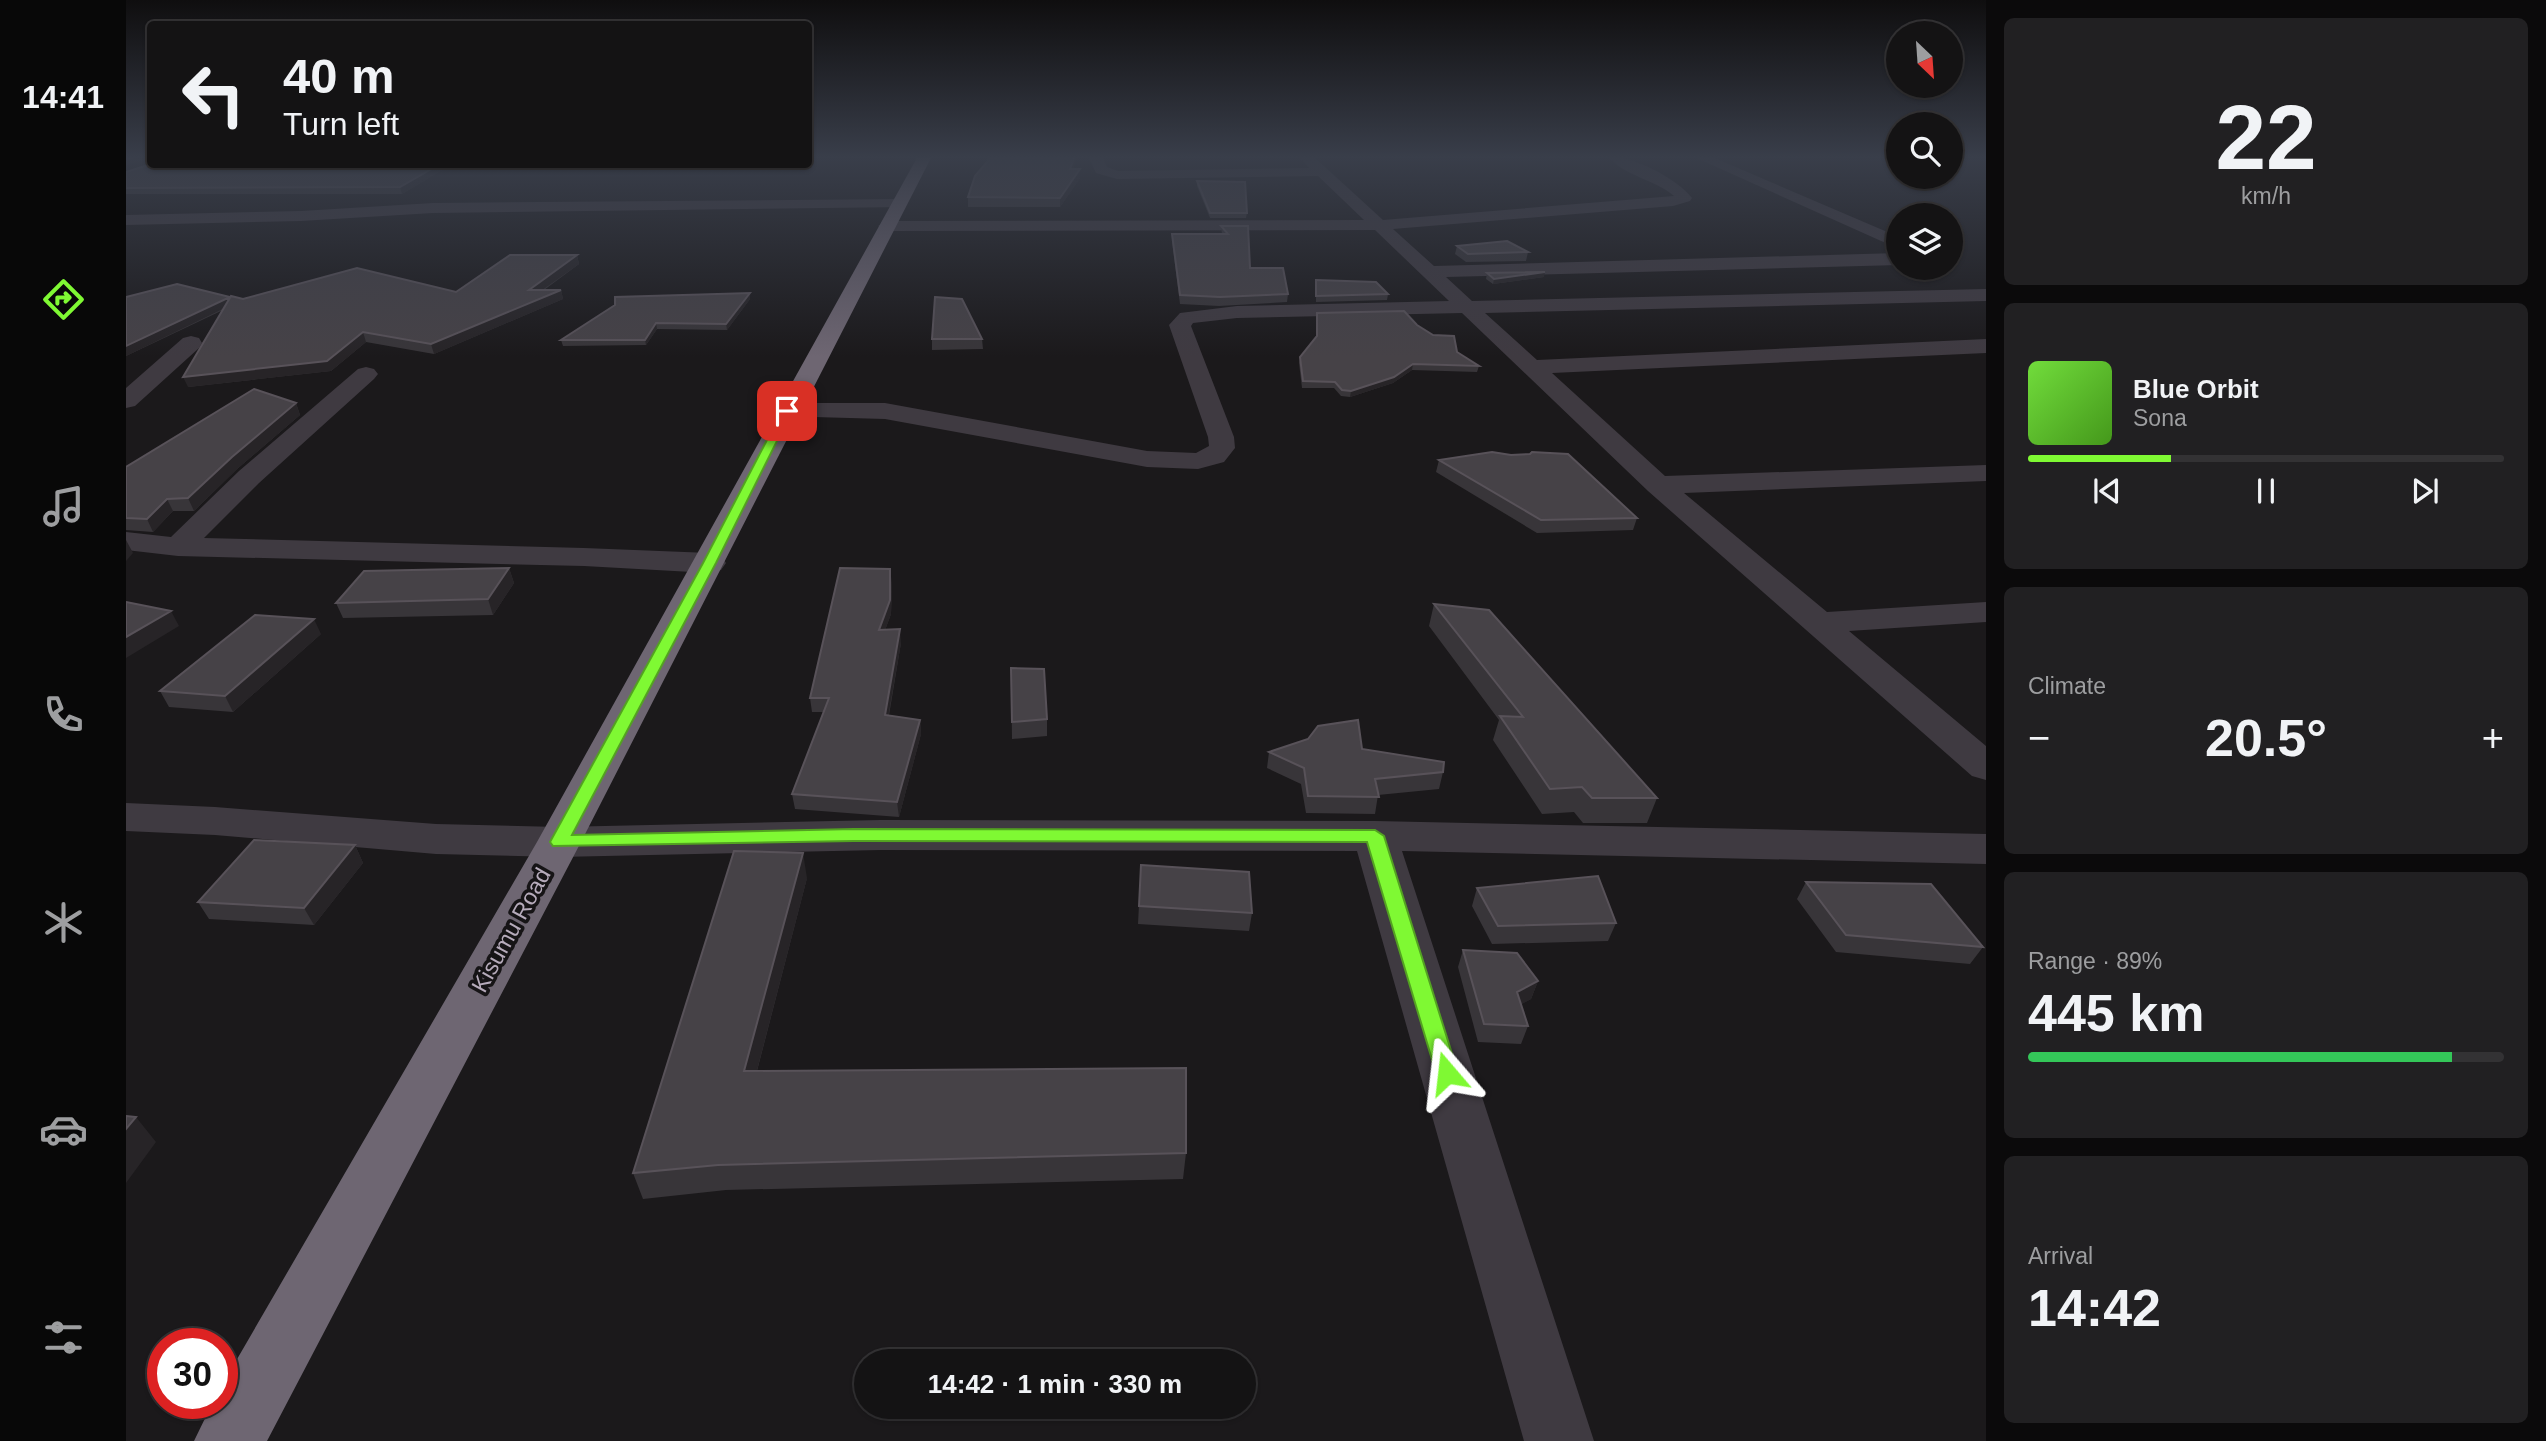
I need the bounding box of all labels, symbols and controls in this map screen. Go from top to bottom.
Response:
north arrow [1886,21,1964,98]
map controls [1886,21,1963,280]
icon: left [168,49,259,140]
text: 40 m [283,49,395,103]
text: 14:41 [22,79,104,115]
text: 22 [2215,87,2317,188]
text: Turn left [283,106,399,142]
button: search [1886,112,1963,189]
text: km/h [2241,183,2291,209]
button: layers [1886,203,1963,280]
icon: directions [39,275,88,324]
text: Blue Orbit [2133,374,2259,404]
pin [757,381,817,441]
icon: arrive [768,392,806,430]
text: Sona [2133,405,2187,431]
icon: previous [2088,472,2126,510]
icon: pause [2247,472,2285,510]
icon: next [2406,472,2444,510]
icon: music [39,482,88,531]
text: Climate [2028,673,2106,699]
icon: phone [39,690,88,739]
text: 20.5° [2205,709,2327,767]
text: − [2028,717,2050,759]
text: + [2482,717,2504,759]
street label: Kisumu Road [466,863,556,997]
icon: climate [39,898,88,947]
text: Range · 89% [2028,948,2162,974]
text: 445 km [2028,984,2204,1042]
position arrow [1410,1036,1484,1110]
icon: car [39,1105,88,1154]
text: Arrival [2028,1243,2093,1269]
text: 14:42 [2028,1279,2161,1337]
icon: filters [39,1313,88,1362]
speed limit sign: 30 [147,1328,238,1419]
text: 14:42 · 1 min · 330 m [928,1369,1182,1399]

